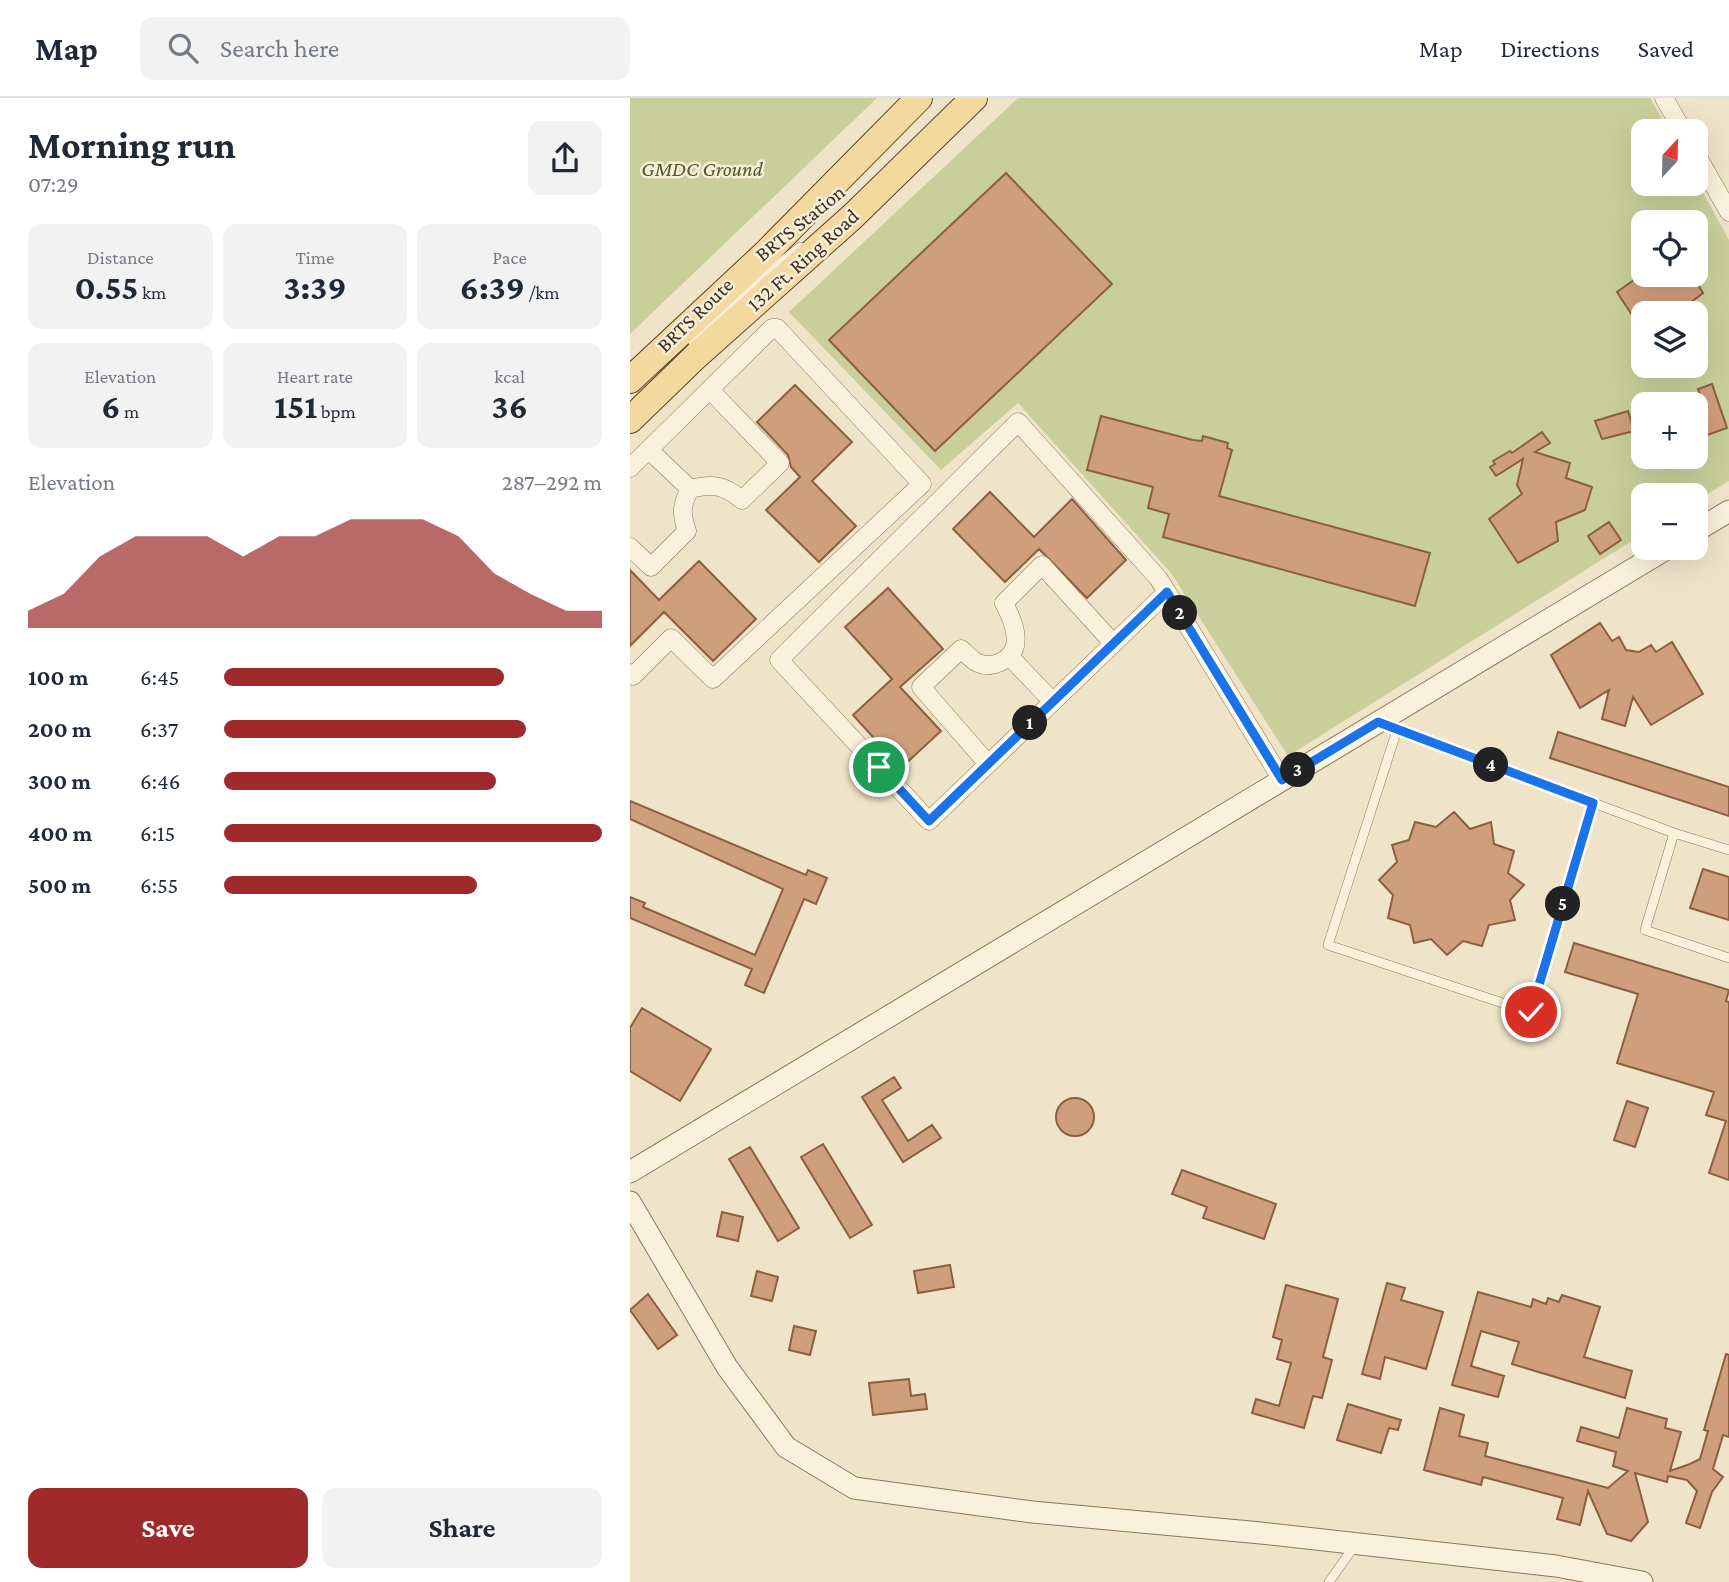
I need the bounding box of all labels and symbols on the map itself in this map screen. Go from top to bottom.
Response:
north arrow [1631,119,1708,196]
park label: GMDC Ground [641,157,764,181]
street label: BRTS Station [750,180,850,266]
street label: 132 Ft. Ring Road [742,204,864,316]
street label: BRTS Route [652,273,738,357]
pin: 2 [1162,596,1198,630]
pin: 1 [1012,706,1048,740]
pin [849,737,909,797]
pin: 4 [1474,748,1508,782]
pin: 3 [1280,752,1316,788]
pin: 5 [1546,886,1580,922]
pin [1501,982,1561,1042]

